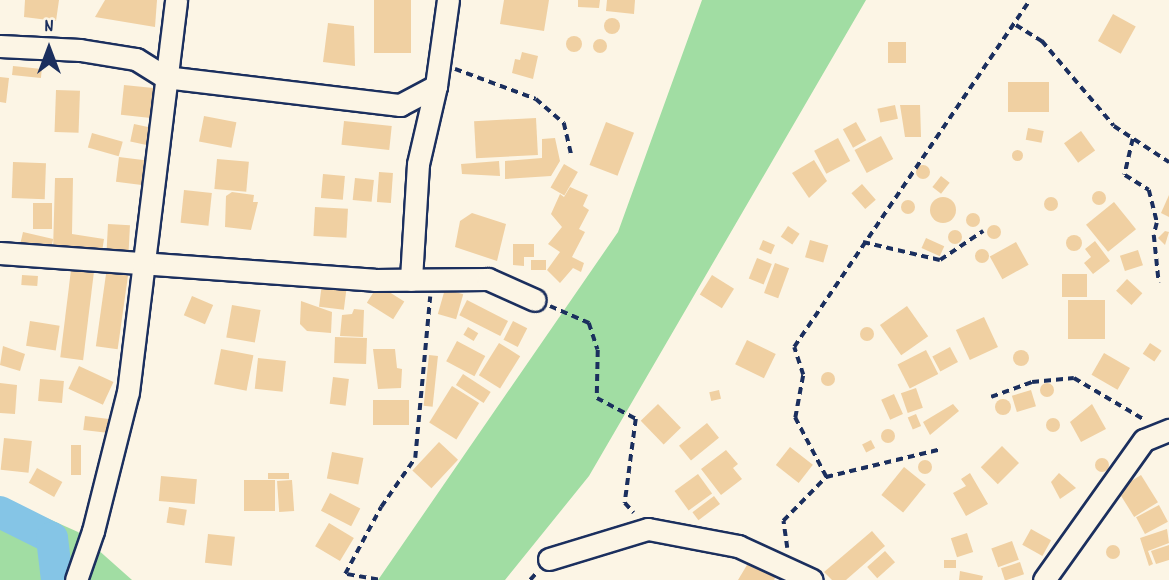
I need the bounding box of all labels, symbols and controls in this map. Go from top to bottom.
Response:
north arrow [14,14,84,84]
text: N [44,14,54,41]

